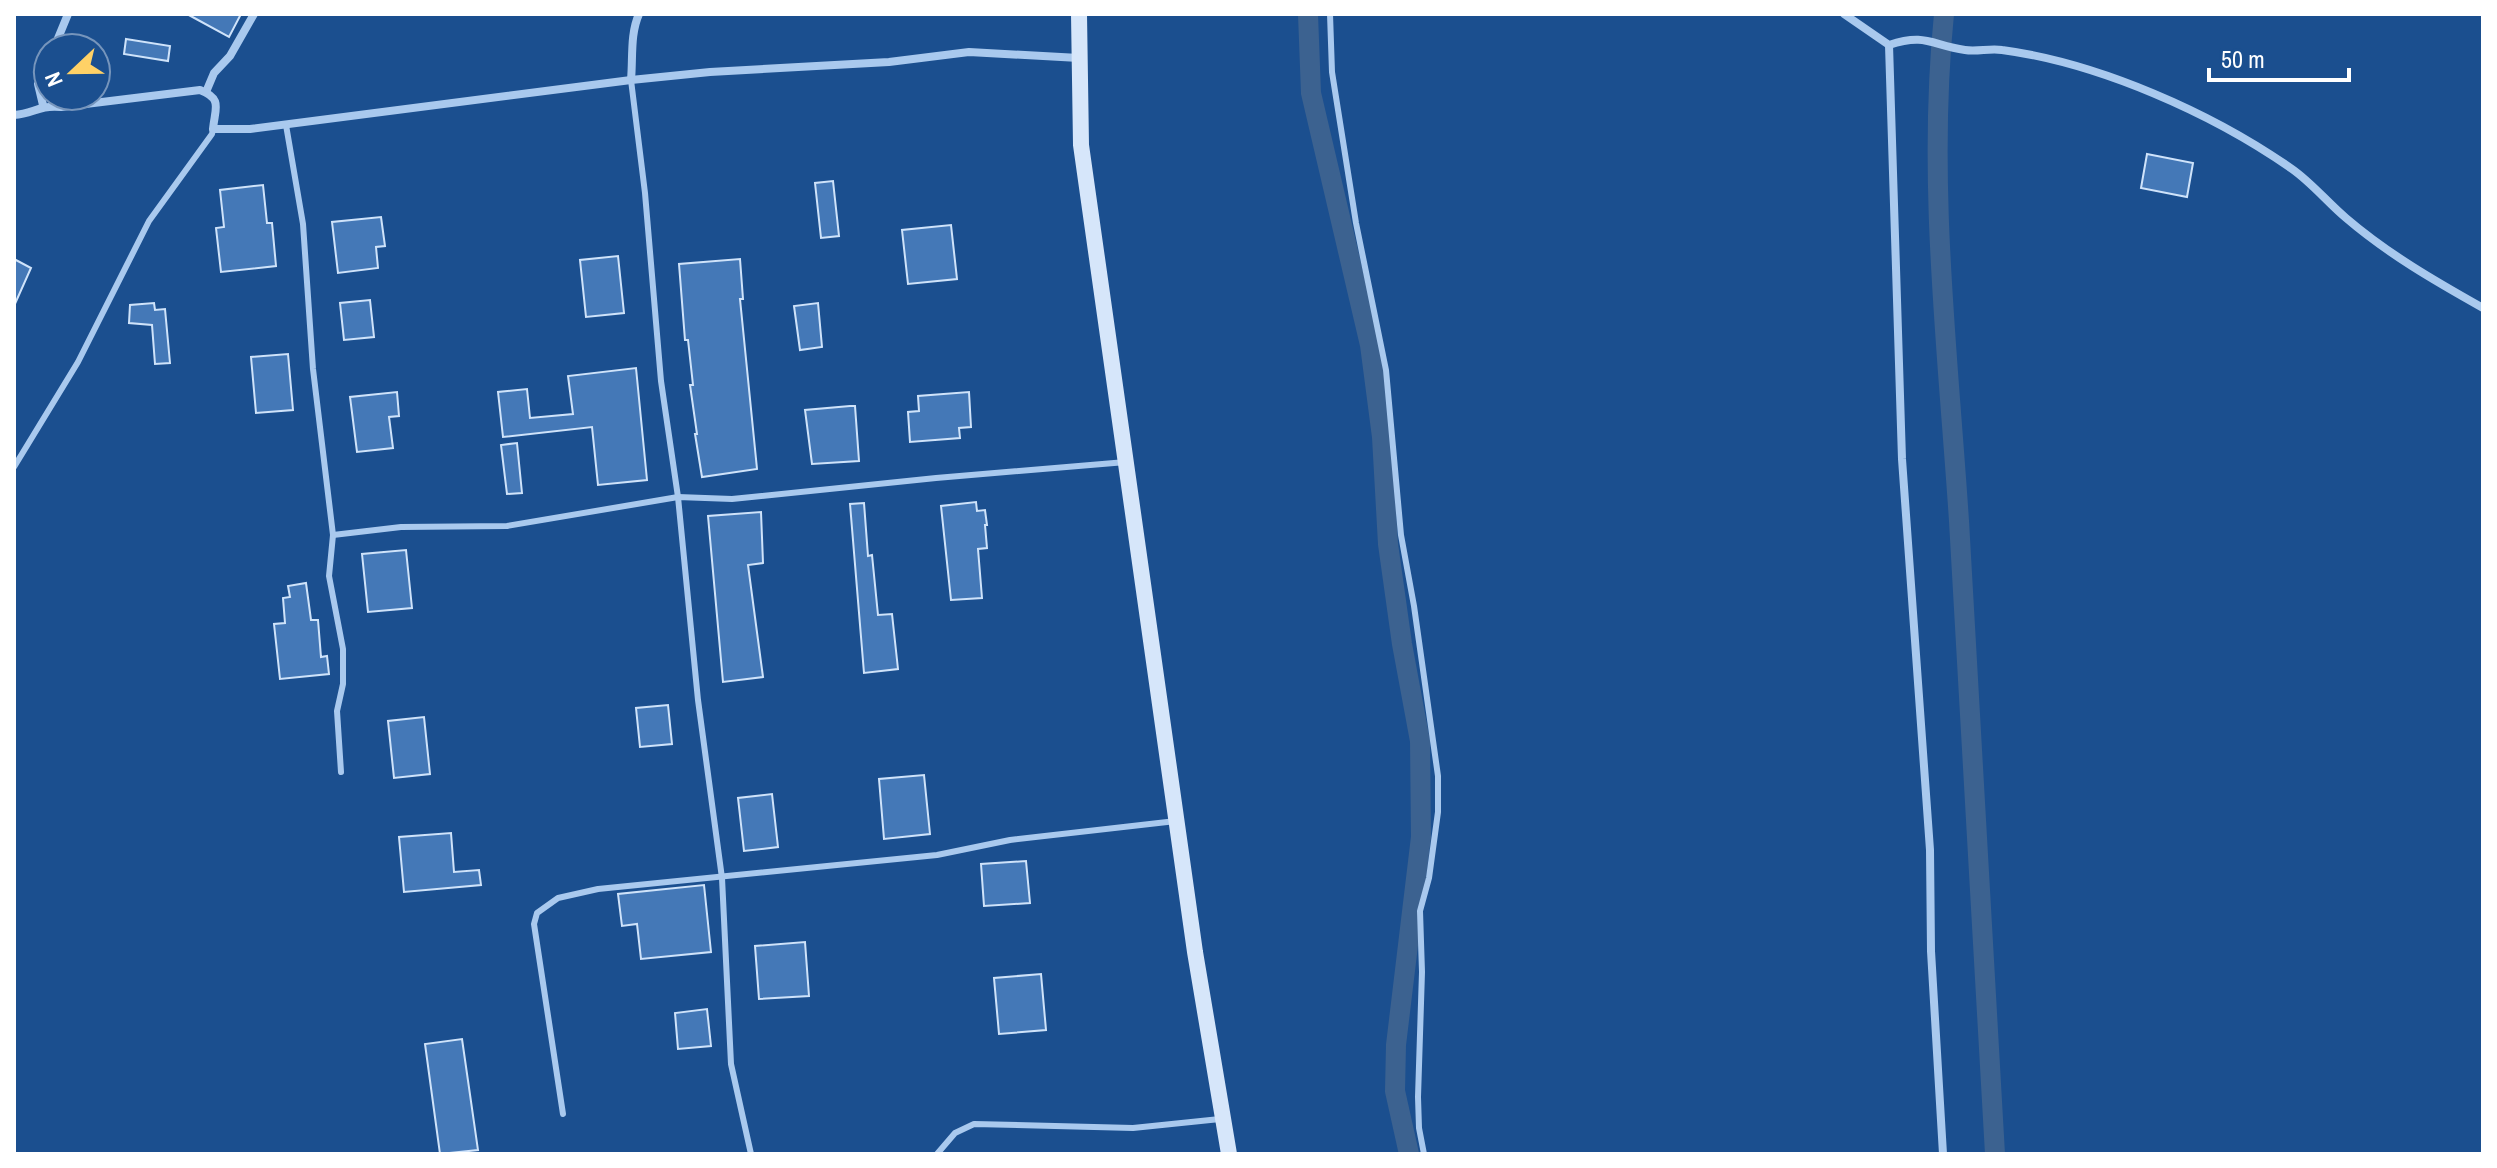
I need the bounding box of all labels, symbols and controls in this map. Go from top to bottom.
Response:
north arrow [32,32,112,112]
scale bar [2209,32,2349,82]
text: 50 m [2221,43,2265,75]
text: N [37,68,70,91]

